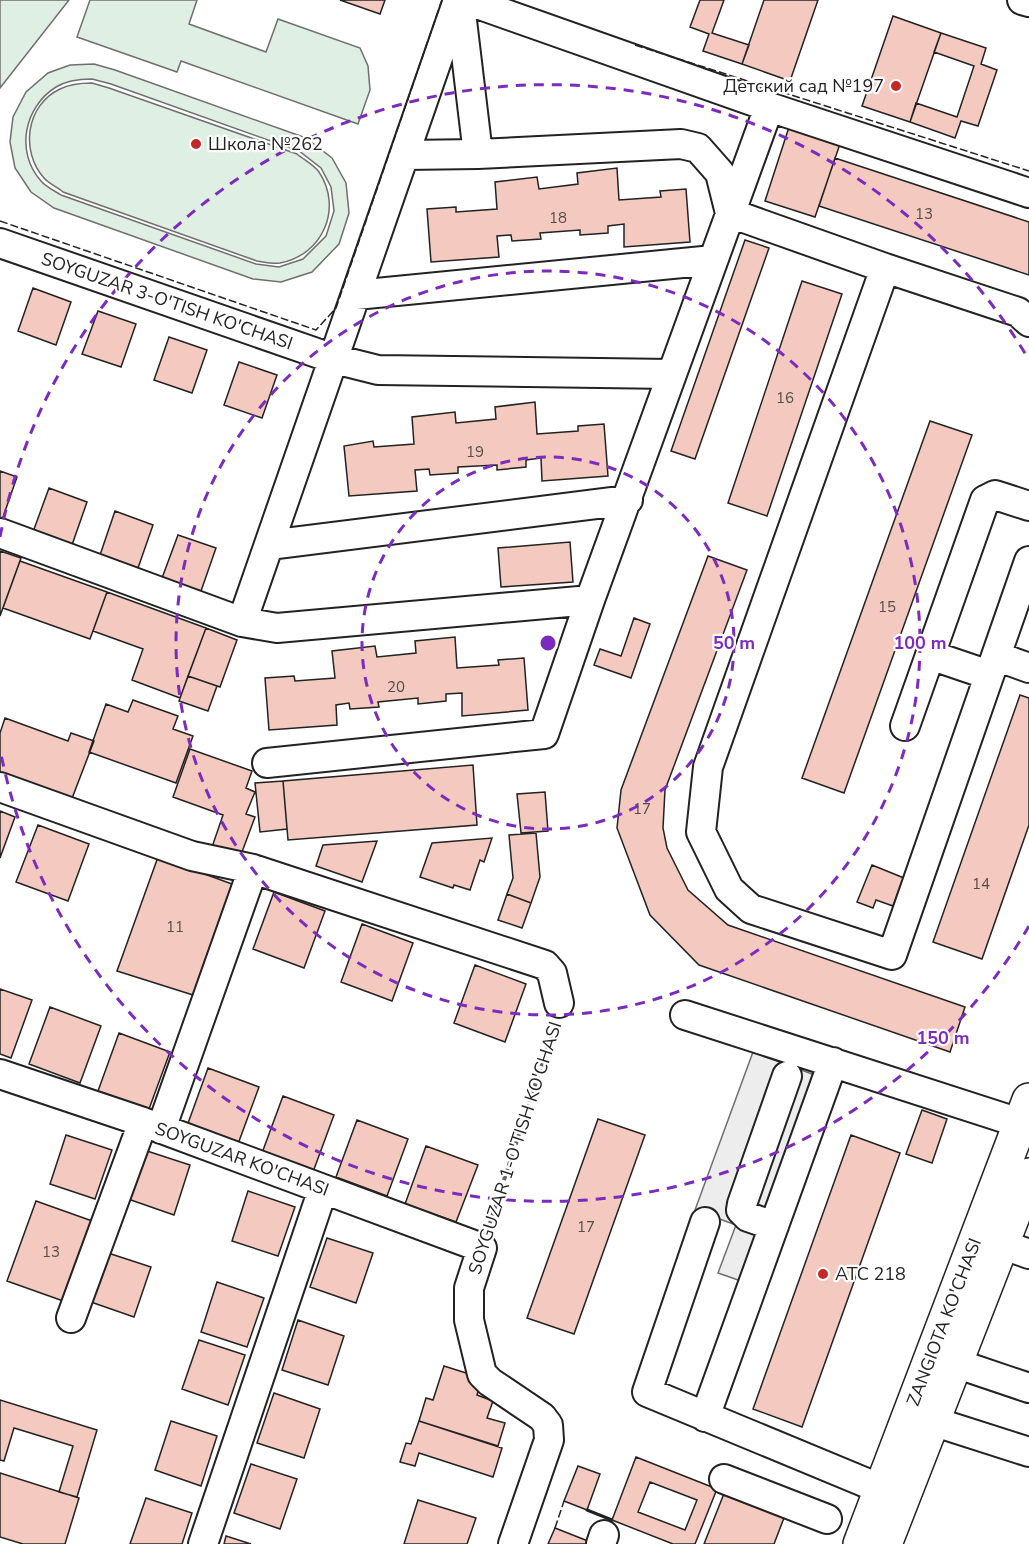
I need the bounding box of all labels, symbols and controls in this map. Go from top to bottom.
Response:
place label: Детский сад №197 [723,74,884,98]
marker: Детский сад №197 [889,79,903,93]
place label: Школа №262 [208,132,323,156]
marker: Школа №262 [189,137,203,151]
house number: 13 [915,204,933,224]
house number: 18 [549,208,567,228]
street label: SOYGUZAR 3-O'TISH KO'CHASI [38,247,296,355]
house number: 16 [776,388,794,408]
house number: 19 [466,442,484,462]
house number: 15 [878,597,896,617]
text: 50 m [713,631,755,655]
text: 100 m [893,631,947,655]
centre of rings [538,633,558,653]
house number: 20 [387,677,405,697]
house number: 17 [633,799,651,819]
house number: 14 [972,874,990,894]
house number: 11 [166,917,184,937]
street label: SOYGUZAR 1-O'TISH KO'CHASI [463,1019,567,1277]
text: 150 m [916,1026,970,1050]
street label: SOYGUZAR KO'CHASI [152,1116,332,1202]
house number: 17 [577,1217,595,1237]
street label: ZANGIOTA KO'CHASI [901,1235,987,1409]
house number: 13 [42,1242,60,1262]
place label: АТС 218 [835,1262,906,1286]
marker: АТС 218 [816,1267,830,1281]

